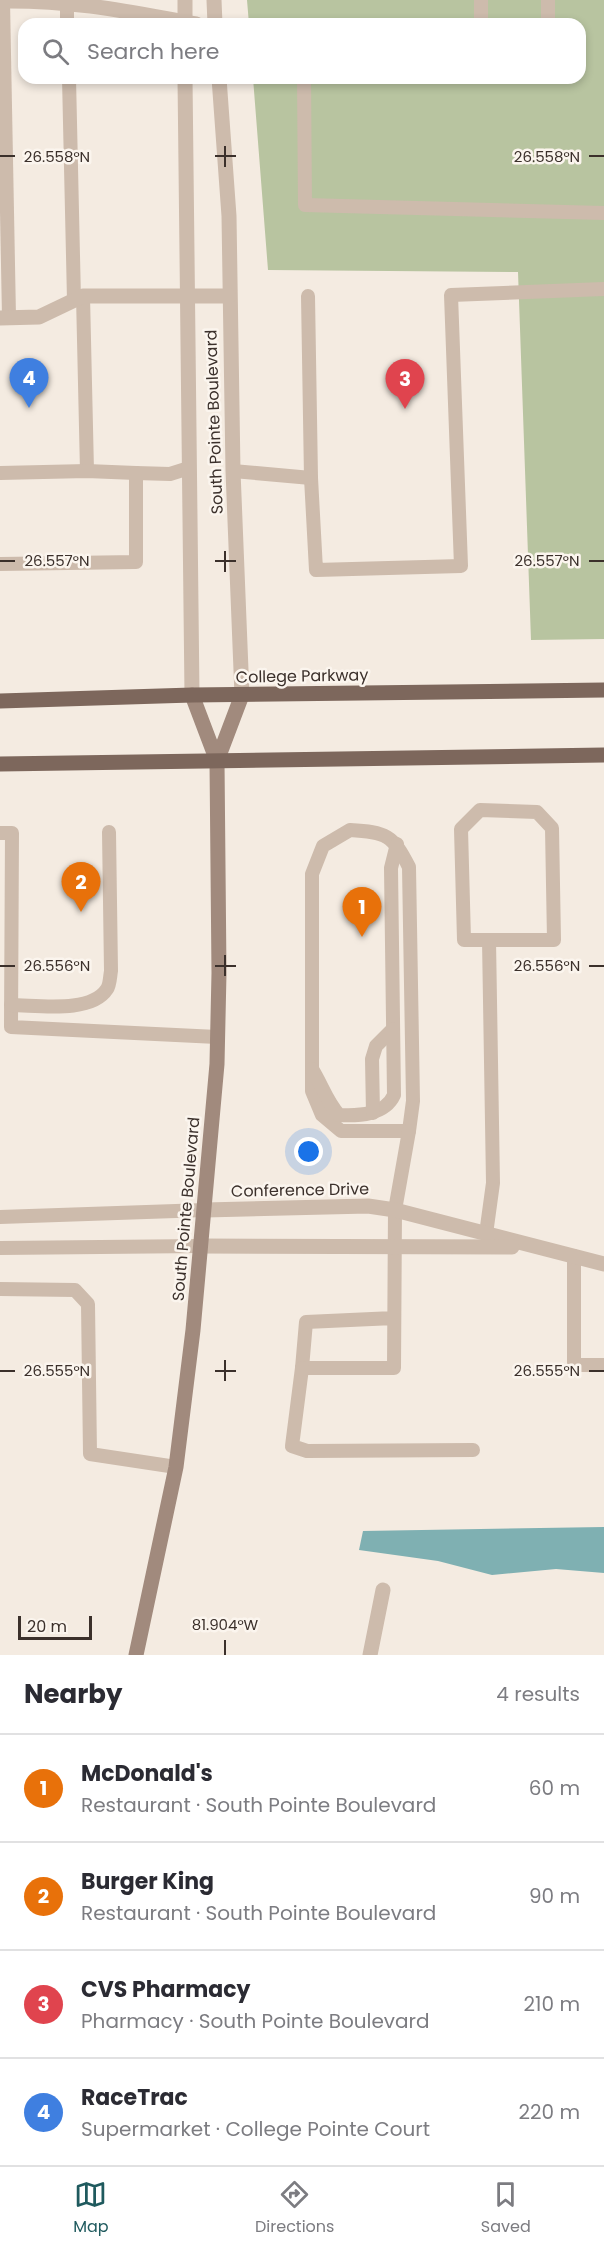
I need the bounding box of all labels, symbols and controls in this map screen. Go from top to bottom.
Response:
search box [18,18,586,84]
icon: search [39,35,72,68]
text: Search here [87,36,220,67]
text: 26.558°N [24,146,90,167]
text: 26.558°N [514,146,580,167]
street label: South Pointe Boulevard [199,329,229,515]
pin: 4 [9,358,48,408]
pin: 3 [386,360,424,409]
text: 26.557°N [24,550,90,571]
text: 26.557°N [514,550,580,571]
street label: College Parkway [235,663,369,689]
pin: 2 [62,862,100,912]
pin: 1 [342,888,382,937]
text: 26.556°N [24,955,90,976]
text: 26.556°N [514,955,580,976]
street label: South Pointe Boulevard [166,1116,206,1302]
your location [294,1137,323,1166]
street label: Conference Drive [231,1177,369,1203]
text: 26.555°N [24,1360,90,1381]
text: 26.555°N [514,1360,580,1381]
scale bar [18,1613,92,1640]
text: 81.904°W [192,1614,259,1635]
text: 20 m [27,1615,67,1638]
text: Nearby [24,1676,122,1712]
text: 4 results [496,1680,580,1708]
text: McDonald's [81,1758,213,1789]
text: 1 [40,1774,47,1802]
text: 60 m [529,1774,580,1802]
text: Restaurant · South Pointe Boulevard [81,1791,436,1819]
text: Burger King [81,1866,214,1897]
text: 2 [38,1882,49,1910]
text: 90 m [529,1882,580,1910]
text: Restaurant · South Pointe Boulevard [81,1899,436,1927]
text: CVS Pharmacy [81,1974,250,2005]
text: 3 [37,1990,50,2018]
text: 210 m [524,1990,580,2018]
text: Pharmacy · South Pointe Boulevard [81,2007,430,2035]
text: RaceTrac [81,2082,188,2113]
text: 4 [37,2098,50,2126]
text: 220 m [519,2098,580,2126]
text: Supermarket · College Pointe Court [81,2115,430,2143]
tab: Map [73,2178,109,2239]
tab: Directions [255,2178,334,2239]
tab: Saved [481,2178,531,2239]

